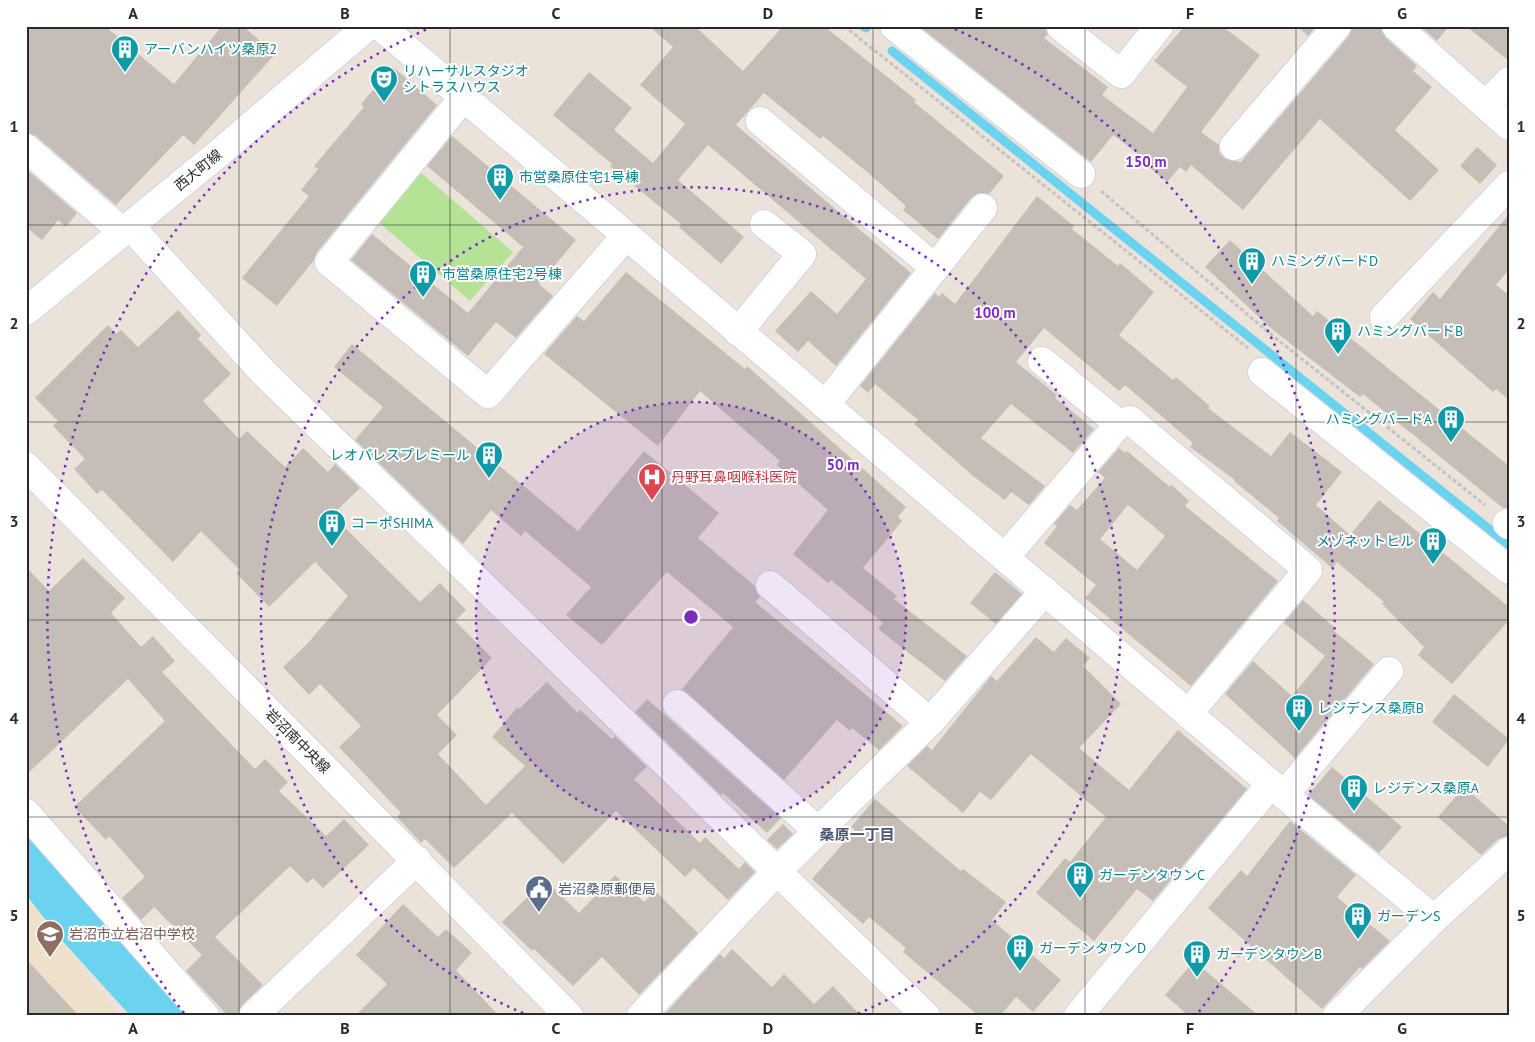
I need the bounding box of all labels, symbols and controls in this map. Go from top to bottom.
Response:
text: A [128,3,138,23]
text: B [340,3,350,23]
text: C [552,3,561,23]
text: D [763,3,773,23]
text: E [975,3,983,23]
text: F [1186,3,1194,23]
text: G [1397,3,1407,23]
building icon: アーバンハイツ桑原2 [110,34,140,73]
place label: アーバンハイツ桑原2 [144,40,277,58]
place label: リハーサルスタジオ シトラスハウス [403,62,529,96]
theatre icon: リハーサルスタジオ シトラスハウス [369,64,399,103]
text: 1 [9,116,19,136]
text: 1 [1516,116,1526,136]
street label: 西大町線 [171,145,225,195]
text: 150 m [1125,152,1167,171]
building icon: 市営桑原住宅1号棟 [485,162,515,201]
place label: 市営桑原住宅1号棟 [519,168,639,186]
building icon: ハミングバードD [1237,246,1267,285]
place label: ハミングバードD [1271,252,1378,270]
building icon: 市営桑原住宅2号棟 [408,259,438,298]
place label: 市営桑原住宅2号棟 [442,265,562,283]
text: 100 m [974,303,1016,322]
text: 2 [9,313,19,333]
text: 2 [1516,313,1526,333]
building icon: ハミングバードB [1323,316,1353,355]
place label: ハミングバードB [1357,322,1463,340]
building icon: ハミングバードA [1436,404,1466,443]
place label: ハミングバードA [1326,410,1433,428]
building icon: レオパレスプレミール [474,440,504,479]
place label: レオパレスプレミール [330,446,470,464]
text: 50 m [827,455,859,474]
hospital icon: 丹野耳鼻咽喉科医院 [637,462,667,501]
place label: 丹野耳鼻咽喉科医院 [671,468,797,486]
building icon: コーポSHIMA [317,508,347,547]
text: 3 [9,511,19,531]
text: 3 [1516,511,1526,531]
place label: コーポSHIMA [351,514,434,532]
building icon: メゾネットヒル [1418,526,1448,565]
place label: メゾネットヒル [1316,532,1414,550]
centre of rings [682,608,700,626]
building icon: レジデンス桑原B [1284,693,1314,732]
place label: レジデンス桑原B [1318,699,1424,717]
street label: 岩沼南中央線 [262,705,334,777]
text: 4 [9,708,19,728]
text: 4 [1516,708,1526,728]
building icon: レジデンス桑原A [1339,773,1369,812]
place label: レジデンス桑原A [1373,779,1480,797]
district label: 桑原一丁目 [819,825,895,844]
building icon: ガーデンタウンC [1065,860,1095,899]
place label: ガーデンタウンC [1099,866,1205,884]
public building icon: 岩沼桑原郵便局 [524,874,554,913]
place label: 岩沼桑原郵便局 [558,880,656,898]
building icon: ガーデンS [1343,901,1373,940]
text: 5 [9,905,19,925]
text: 5 [1516,905,1526,925]
place label: ガーデンS [1377,907,1440,925]
school or university icon: 岩沼市立岩沼中学校 [35,919,65,958]
place label: 岩沼市立岩沼中学校 [69,925,195,943]
building icon: ガーデンタウンD [1005,933,1035,972]
place label: ガーデンタウンD [1039,939,1146,957]
building icon: ガーデンタウンB [1182,939,1212,978]
place label: ガーデンタウンB [1216,945,1322,963]
text: A [128,1018,138,1038]
text: B [340,1018,350,1038]
text: C [552,1018,561,1038]
text: D [763,1018,773,1038]
text: E [975,1018,983,1038]
text: F [1186,1018,1194,1038]
text: G [1397,1018,1407,1038]

